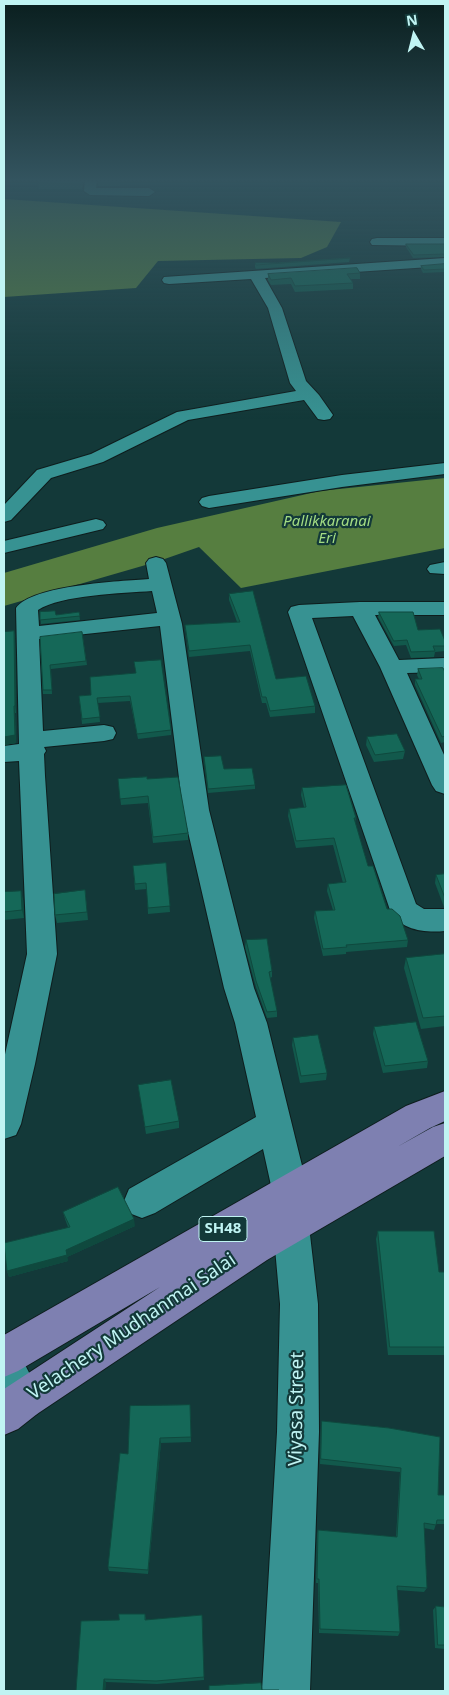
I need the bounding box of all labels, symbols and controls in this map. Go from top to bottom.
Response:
text: N [405,9,419,30]
north arrow [389,10,439,60]
water label: Pallikkaranai Eri [283,513,371,548]
road number: SH48 [199,1216,247,1242]
street label: Velachery Mudhanmai Salai [24,1249,240,1405]
street label: Viyasa Street [285,1352,309,1466]

